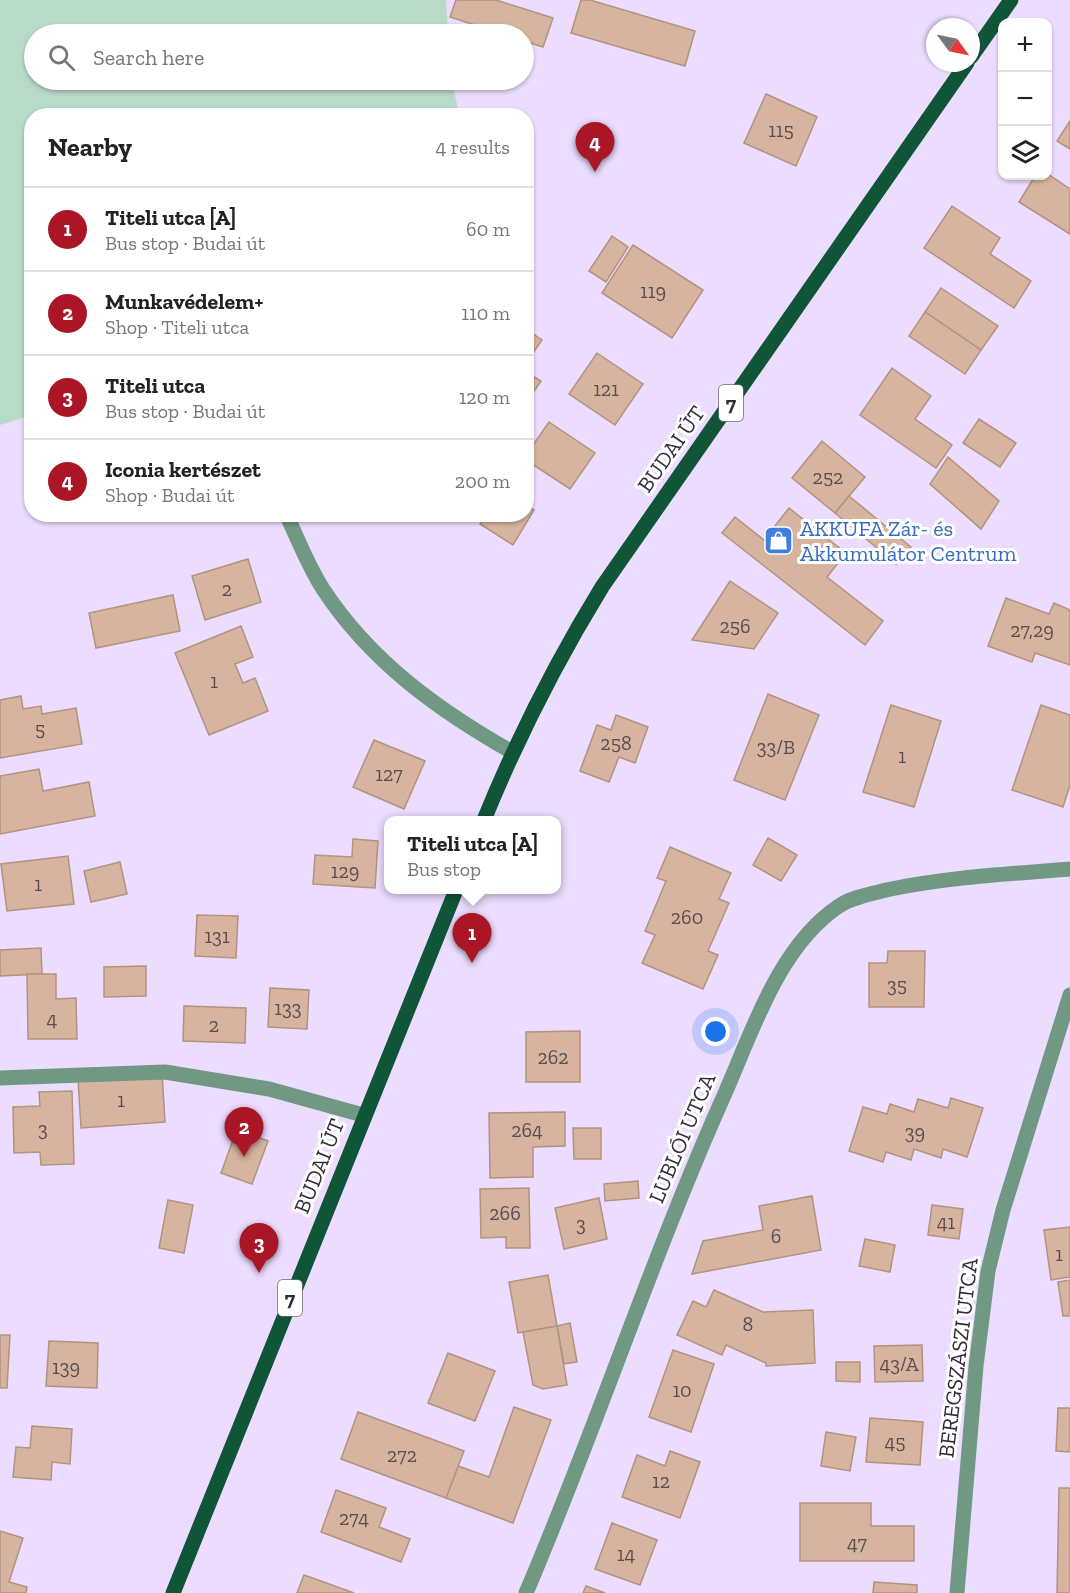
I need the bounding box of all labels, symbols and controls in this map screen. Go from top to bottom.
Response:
north arrow [926,18,980,72]
map controls [998,18,1052,180]
button: + [998,18,1052,72]
search box [24,24,534,90]
icon: search [45,41,78,74]
text: Search here [93,44,204,71]
button: − [998,72,1052,126]
house number: 115 [768,118,794,142]
pin: 4 [576,122,614,172]
button: layers [998,126,1052,180]
text: Nearby [48,131,132,163]
text: 4 results [435,135,510,159]
text: Titeli utca [A] [105,204,236,231]
text: 1 [63,217,72,241]
text: 60 m [466,217,510,241]
text: Bus stop · Budai út [105,231,265,255]
house number: 119 [640,279,666,303]
text: Munkavédelem+ [105,288,263,315]
text: 2 [62,301,73,325]
text: 110 m [461,301,510,325]
text: Shop · Titeli utca [105,315,249,339]
text: Titeli utca [105,372,205,399]
house number: 121 [593,377,619,401]
text: 3 [62,385,73,409]
text: 120 m [459,385,510,409]
road number: 7 [719,385,743,421]
text: Bus stop · Budai út [105,399,265,423]
street label: BUDAI ÚT [631,400,711,498]
text: Iconia kertészet [105,456,261,483]
house number: 252 [813,465,843,489]
text: 4 [62,469,73,493]
text: 200 m [455,469,510,493]
text: Shop · Budai út [105,483,234,507]
place label: AKKUFA Zár- és Akkumulátor Centrum [800,515,1017,567]
shop icon: AKKUFA Zár- és Akkumulátor Centrum [763,525,795,557]
house number: 2 [222,577,232,601]
house number: 256 [719,614,751,638]
house number: 27,29 [1010,618,1054,642]
house number: 1 [210,669,218,693]
house number: 5 [35,717,45,741]
house number: 258 [600,731,632,755]
house number: 33/B [757,735,795,759]
house number: 1 [898,744,906,768]
house number: 127 [375,762,403,786]
popup [384,816,561,894]
text: Titeli utca [A] [407,830,538,857]
text: Bus stop [407,857,481,881]
house number: 129 [331,859,359,883]
house number: 1 [34,872,42,896]
house number: 260 [671,905,703,929]
pin: 1 [452,914,492,963]
house number: 131 [204,924,230,948]
house number: 35 [887,973,907,997]
house number: 133 [274,996,302,1020]
house number: 4 [47,1007,58,1031]
house number: 2 [209,1013,219,1037]
your location [701,1017,730,1046]
house number: 262 [537,1045,569,1069]
street label: LUBLÓI UTCA [643,1068,722,1207]
house number: 1 [117,1088,125,1112]
pin: 2 [224,1108,264,1157]
street label: BUDAI ÚT [288,1114,350,1217]
house number: 3 [38,1117,48,1141]
house number: 264 [511,1118,543,1142]
house number: 39 [905,1120,925,1144]
house number: 266 [489,1201,521,1225]
house number: 41 [937,1210,956,1234]
house number: 3 [576,1212,586,1236]
pin: 3 [240,1224,278,1273]
house number: 6 [771,1224,781,1248]
house number: 1 [1055,1242,1063,1266]
street label: BEREGSZÁSZI UTCA [932,1256,984,1459]
road number: 7 [278,1280,302,1316]
house number: 8 [743,1312,753,1336]
house number: 43/A [879,1352,920,1376]
house number: 139 [52,1355,80,1379]
house number: 10 [672,1378,692,1402]
house number: 45 [884,1430,906,1454]
house number: 272 [387,1443,417,1467]
house number: 12 [652,1469,670,1493]
house number: 274 [339,1506,369,1530]
house number: 47 [847,1531,868,1555]
house number: 14 [617,1542,635,1566]

